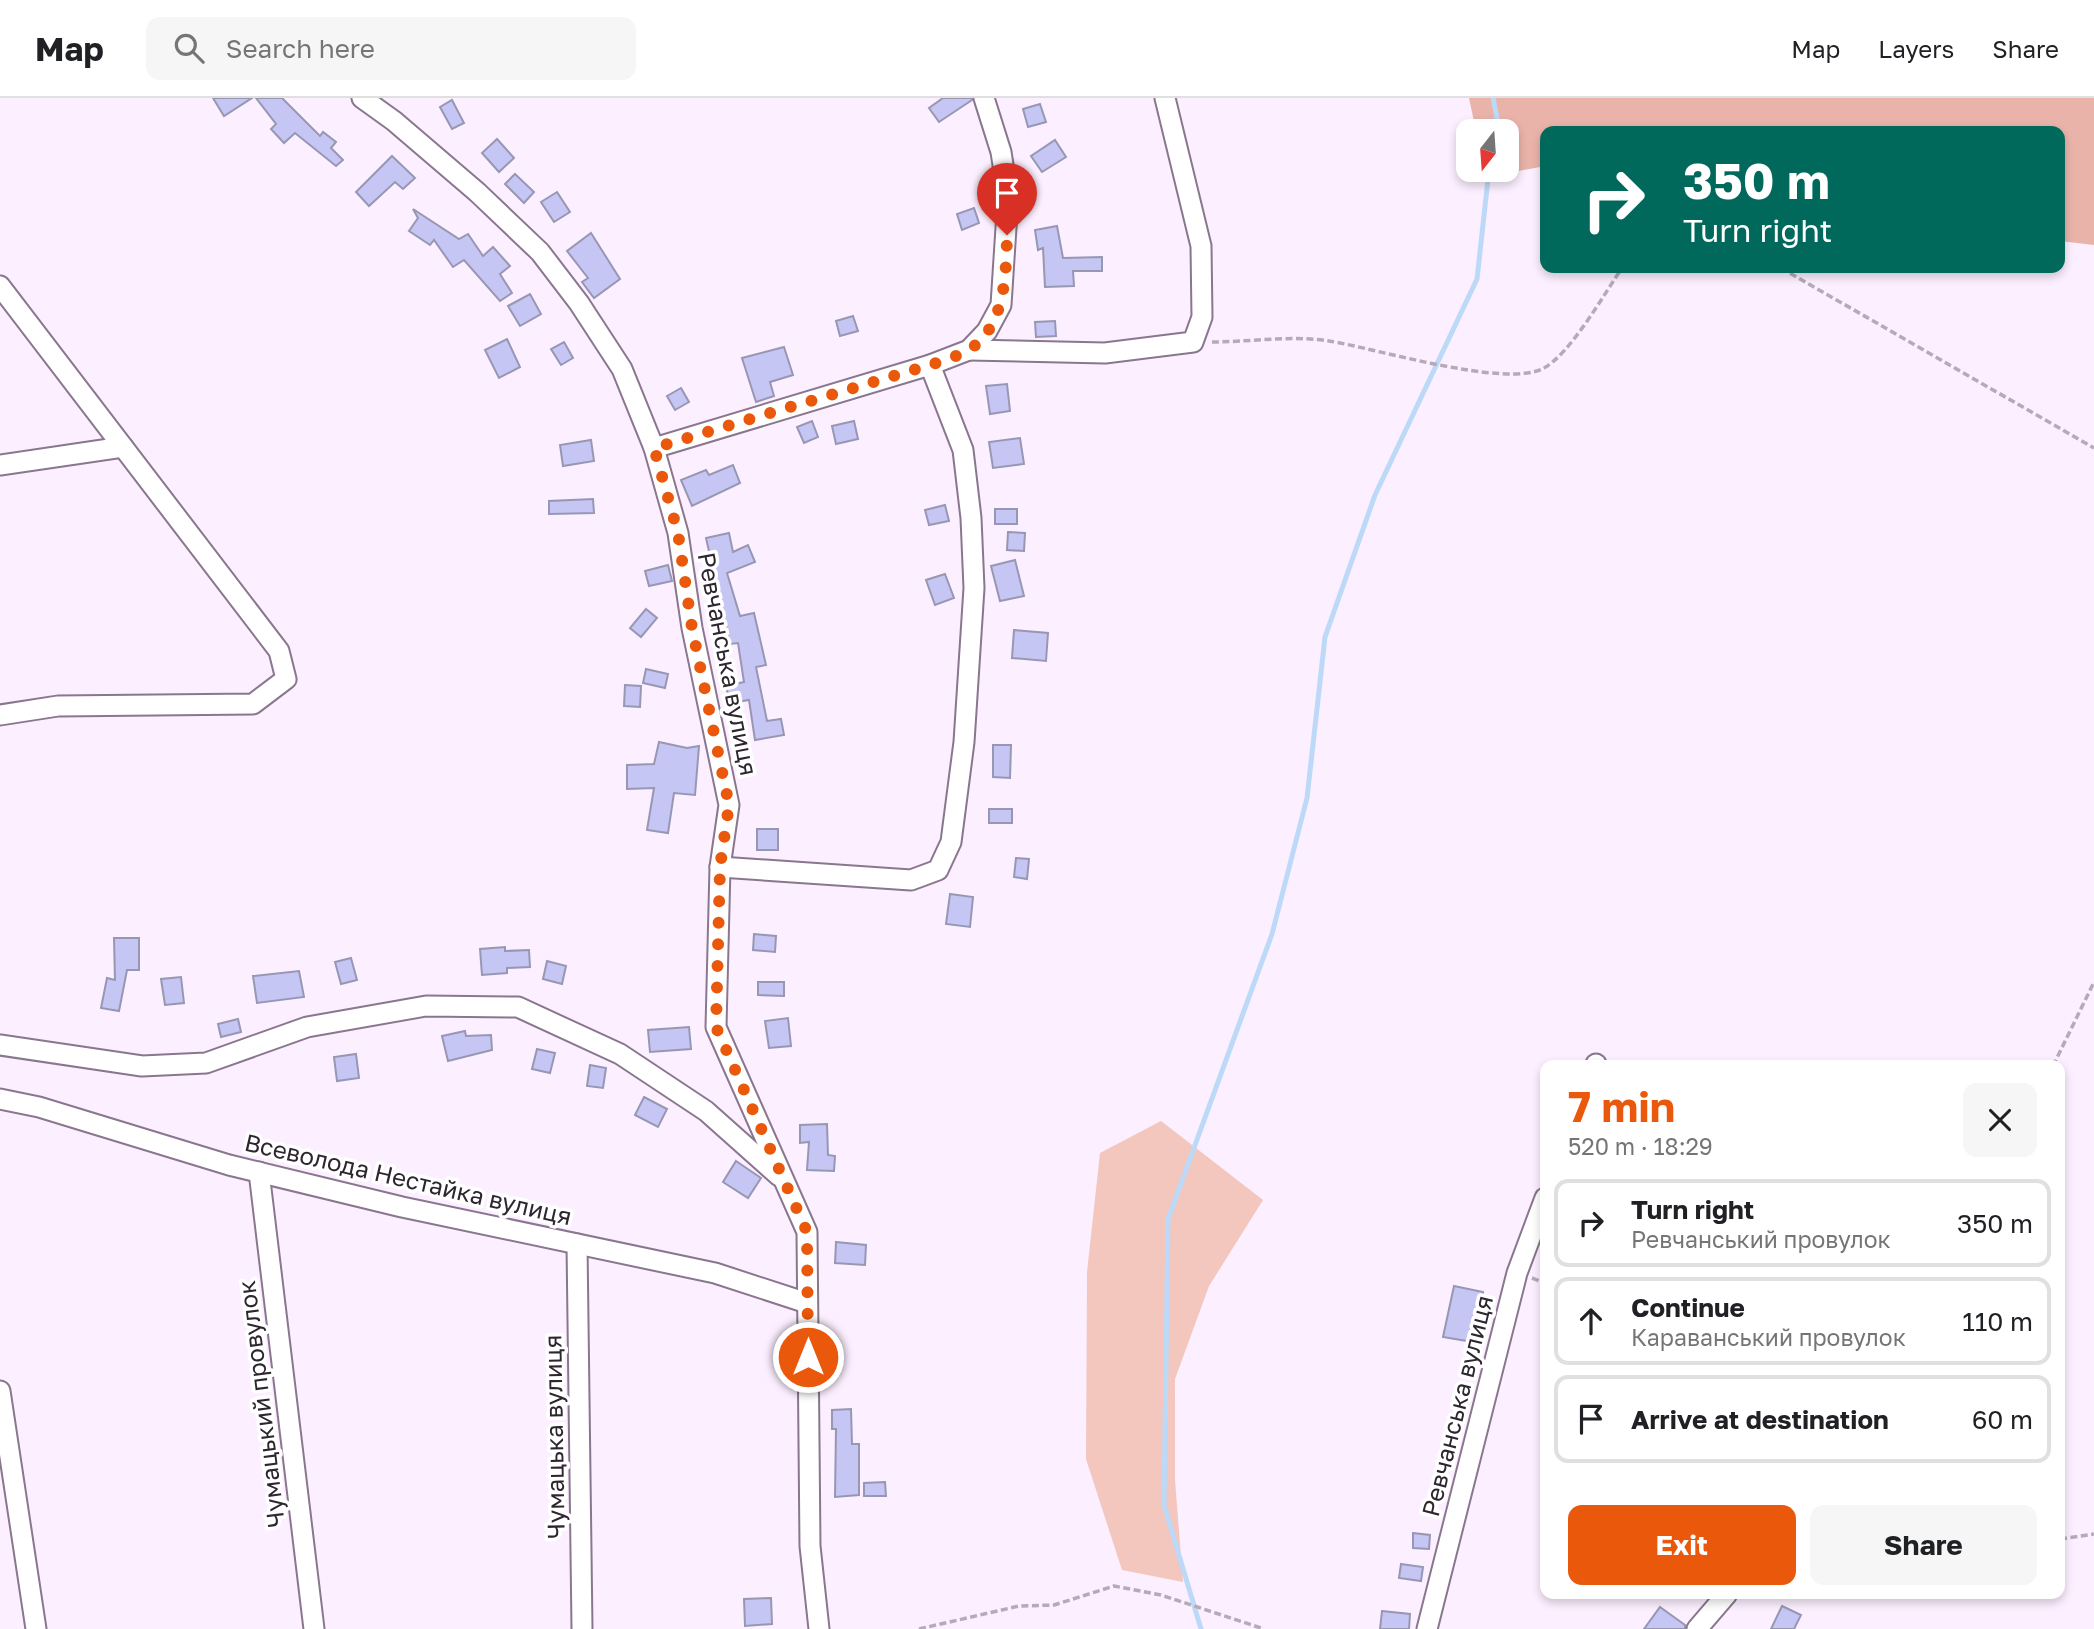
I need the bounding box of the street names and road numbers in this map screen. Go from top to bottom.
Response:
street label: Ревчанська вулиця [693,550,764,778]
street label: Всеволода Нестайка вулиця [242,1127,575,1230]
street label: Чумацький провулок [231,1279,290,1529]
street label: Ревчанська вулиця [1415,1292,1498,1519]
street label: Чумацька вулиця [537,1335,570,1540]

